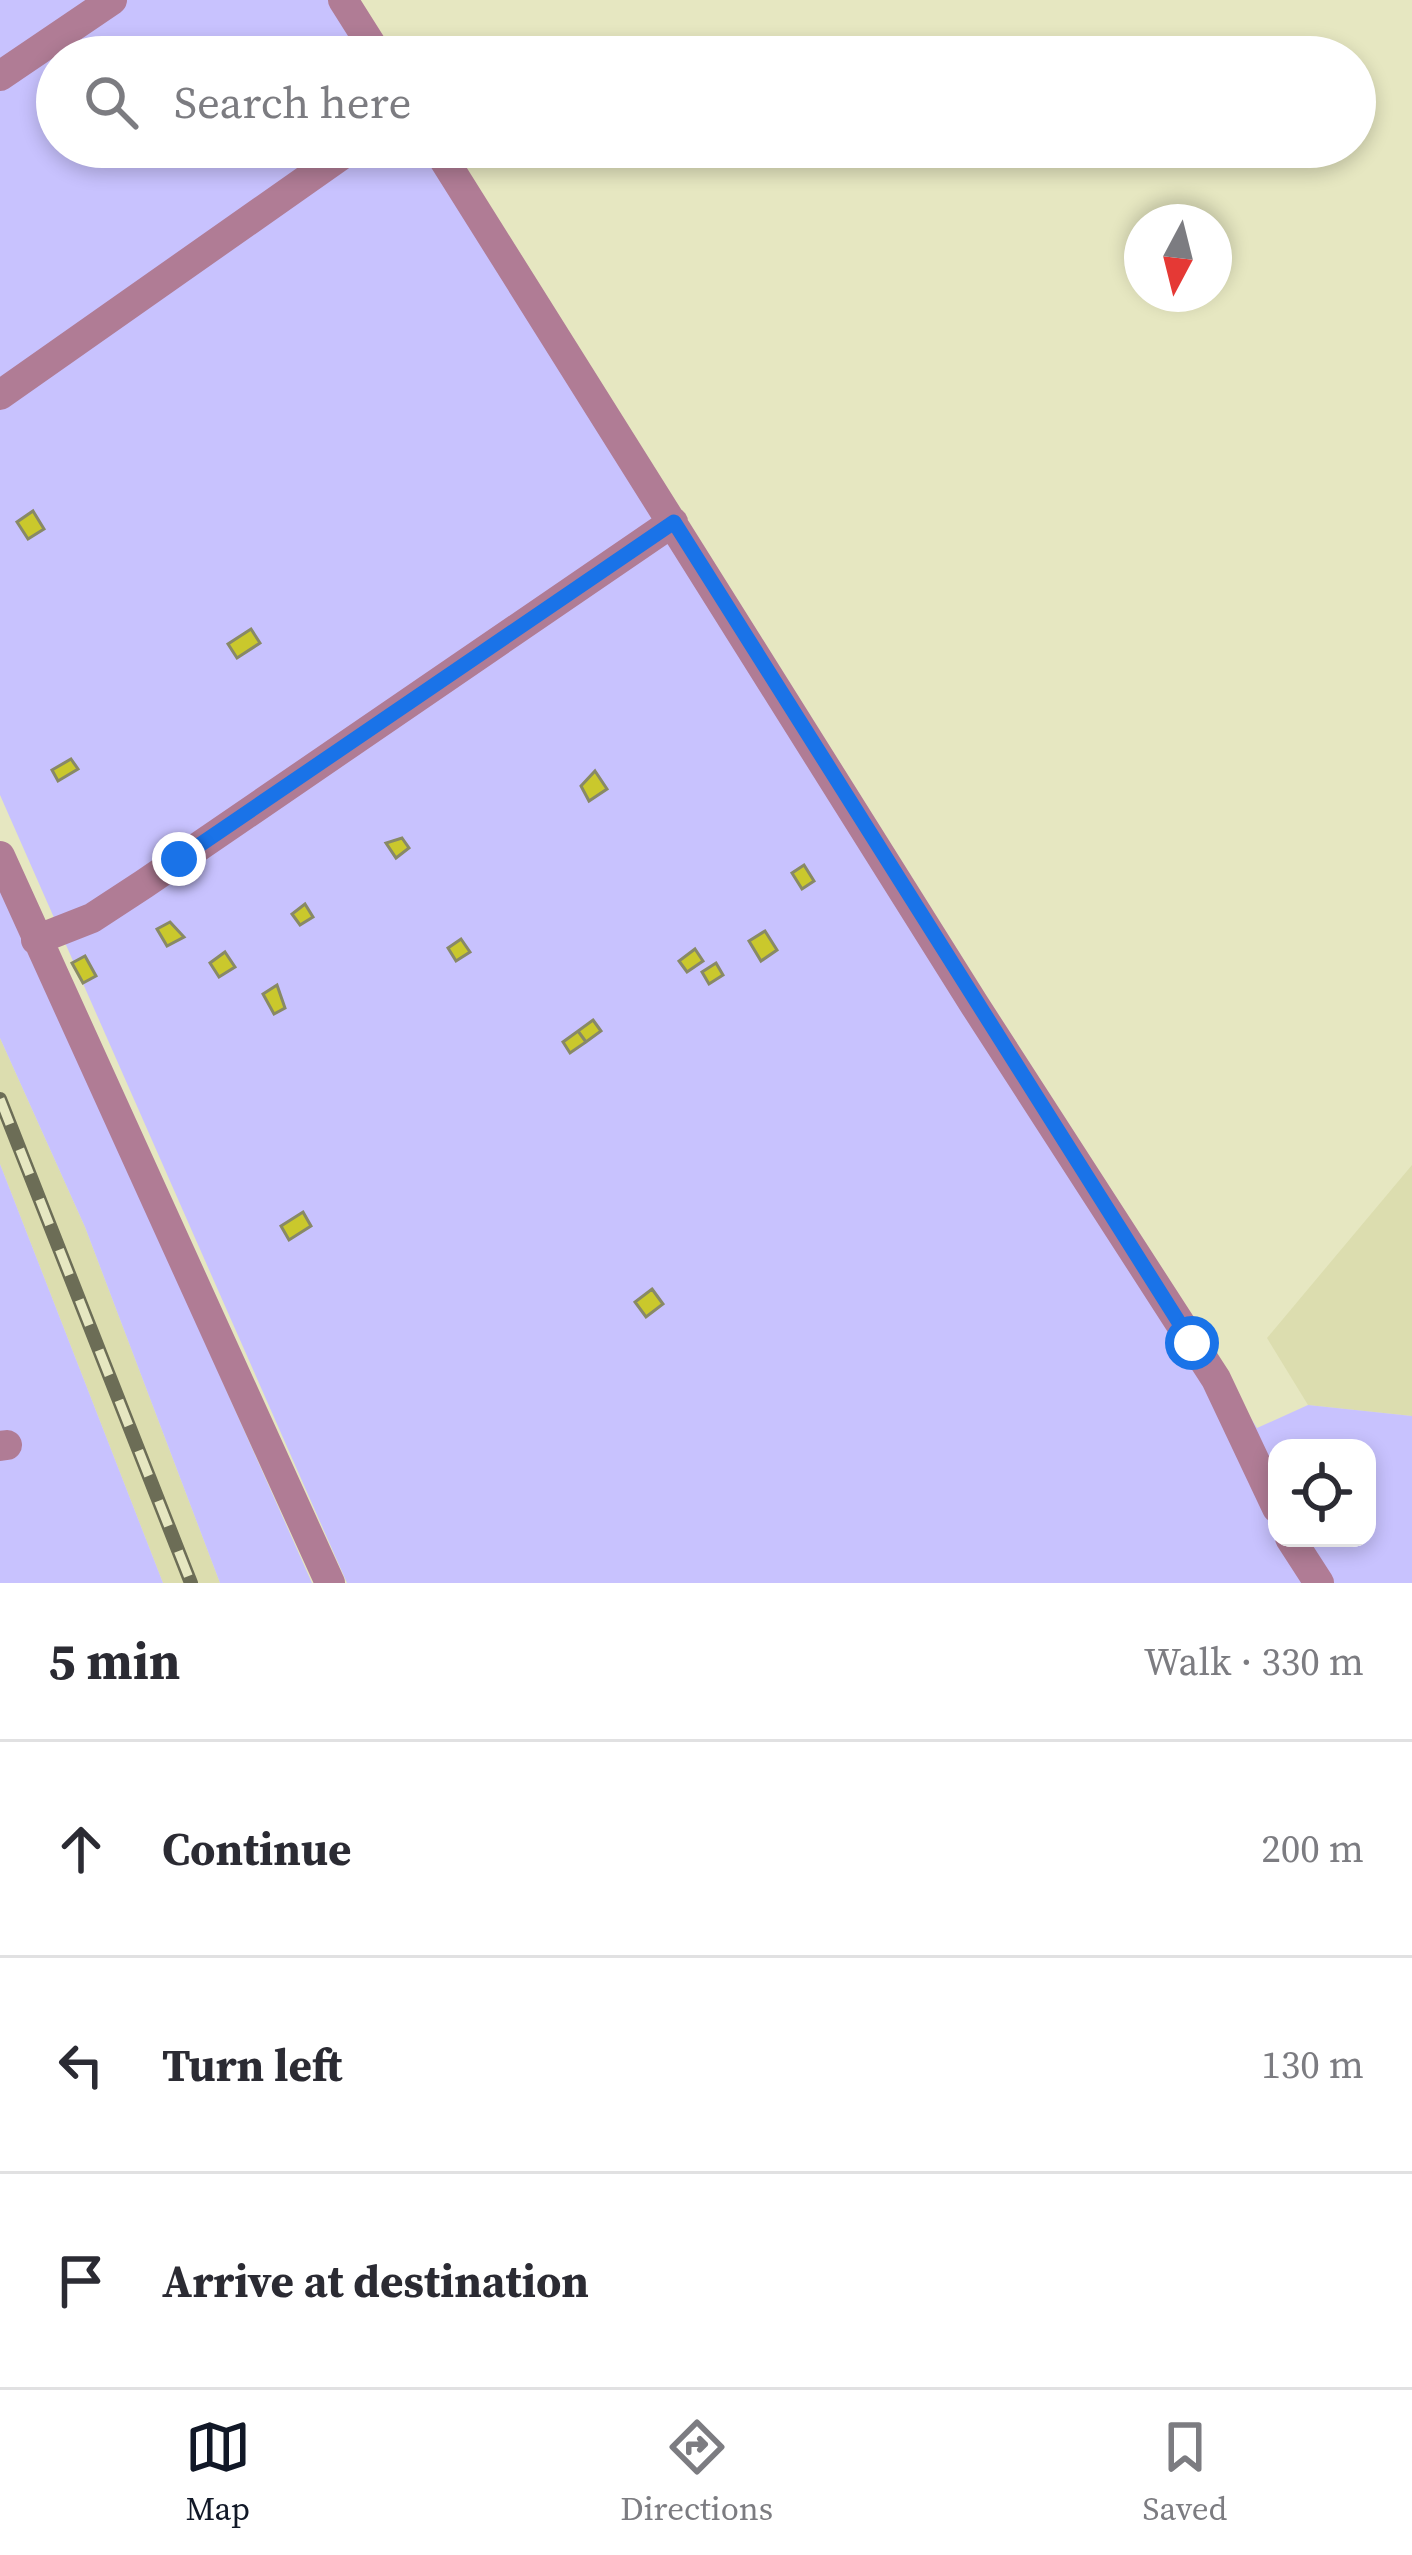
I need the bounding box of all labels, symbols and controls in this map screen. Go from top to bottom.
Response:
search box [36,36,1376,168]
icon: search [78,69,144,135]
text: Search here [174,71,411,133]
north arrow [1124,204,1232,312]
route end [152,832,206,886]
route start [1165,1316,1219,1370]
map controls [1268,1439,1376,1547]
button: locate [1268,1439,1376,1547]
text: 5 min [48,1626,180,1696]
text: Walk · 330 m [1144,1635,1364,1688]
icon: ahead [48,1816,114,1882]
text: Continue [162,1818,351,1880]
text: 200 m [1261,1822,1364,1875]
icon: left [48,2032,114,2098]
text: Turn left [162,2034,342,2096]
text: 130 m [1261,2038,1364,2091]
icon: arrive [48,2248,114,2314]
text: Arrive at destination [162,2250,589,2312]
tab: Map [185,2414,251,2531]
tab: Directions [620,2414,773,2531]
tab: Saved [1143,2414,1227,2531]

